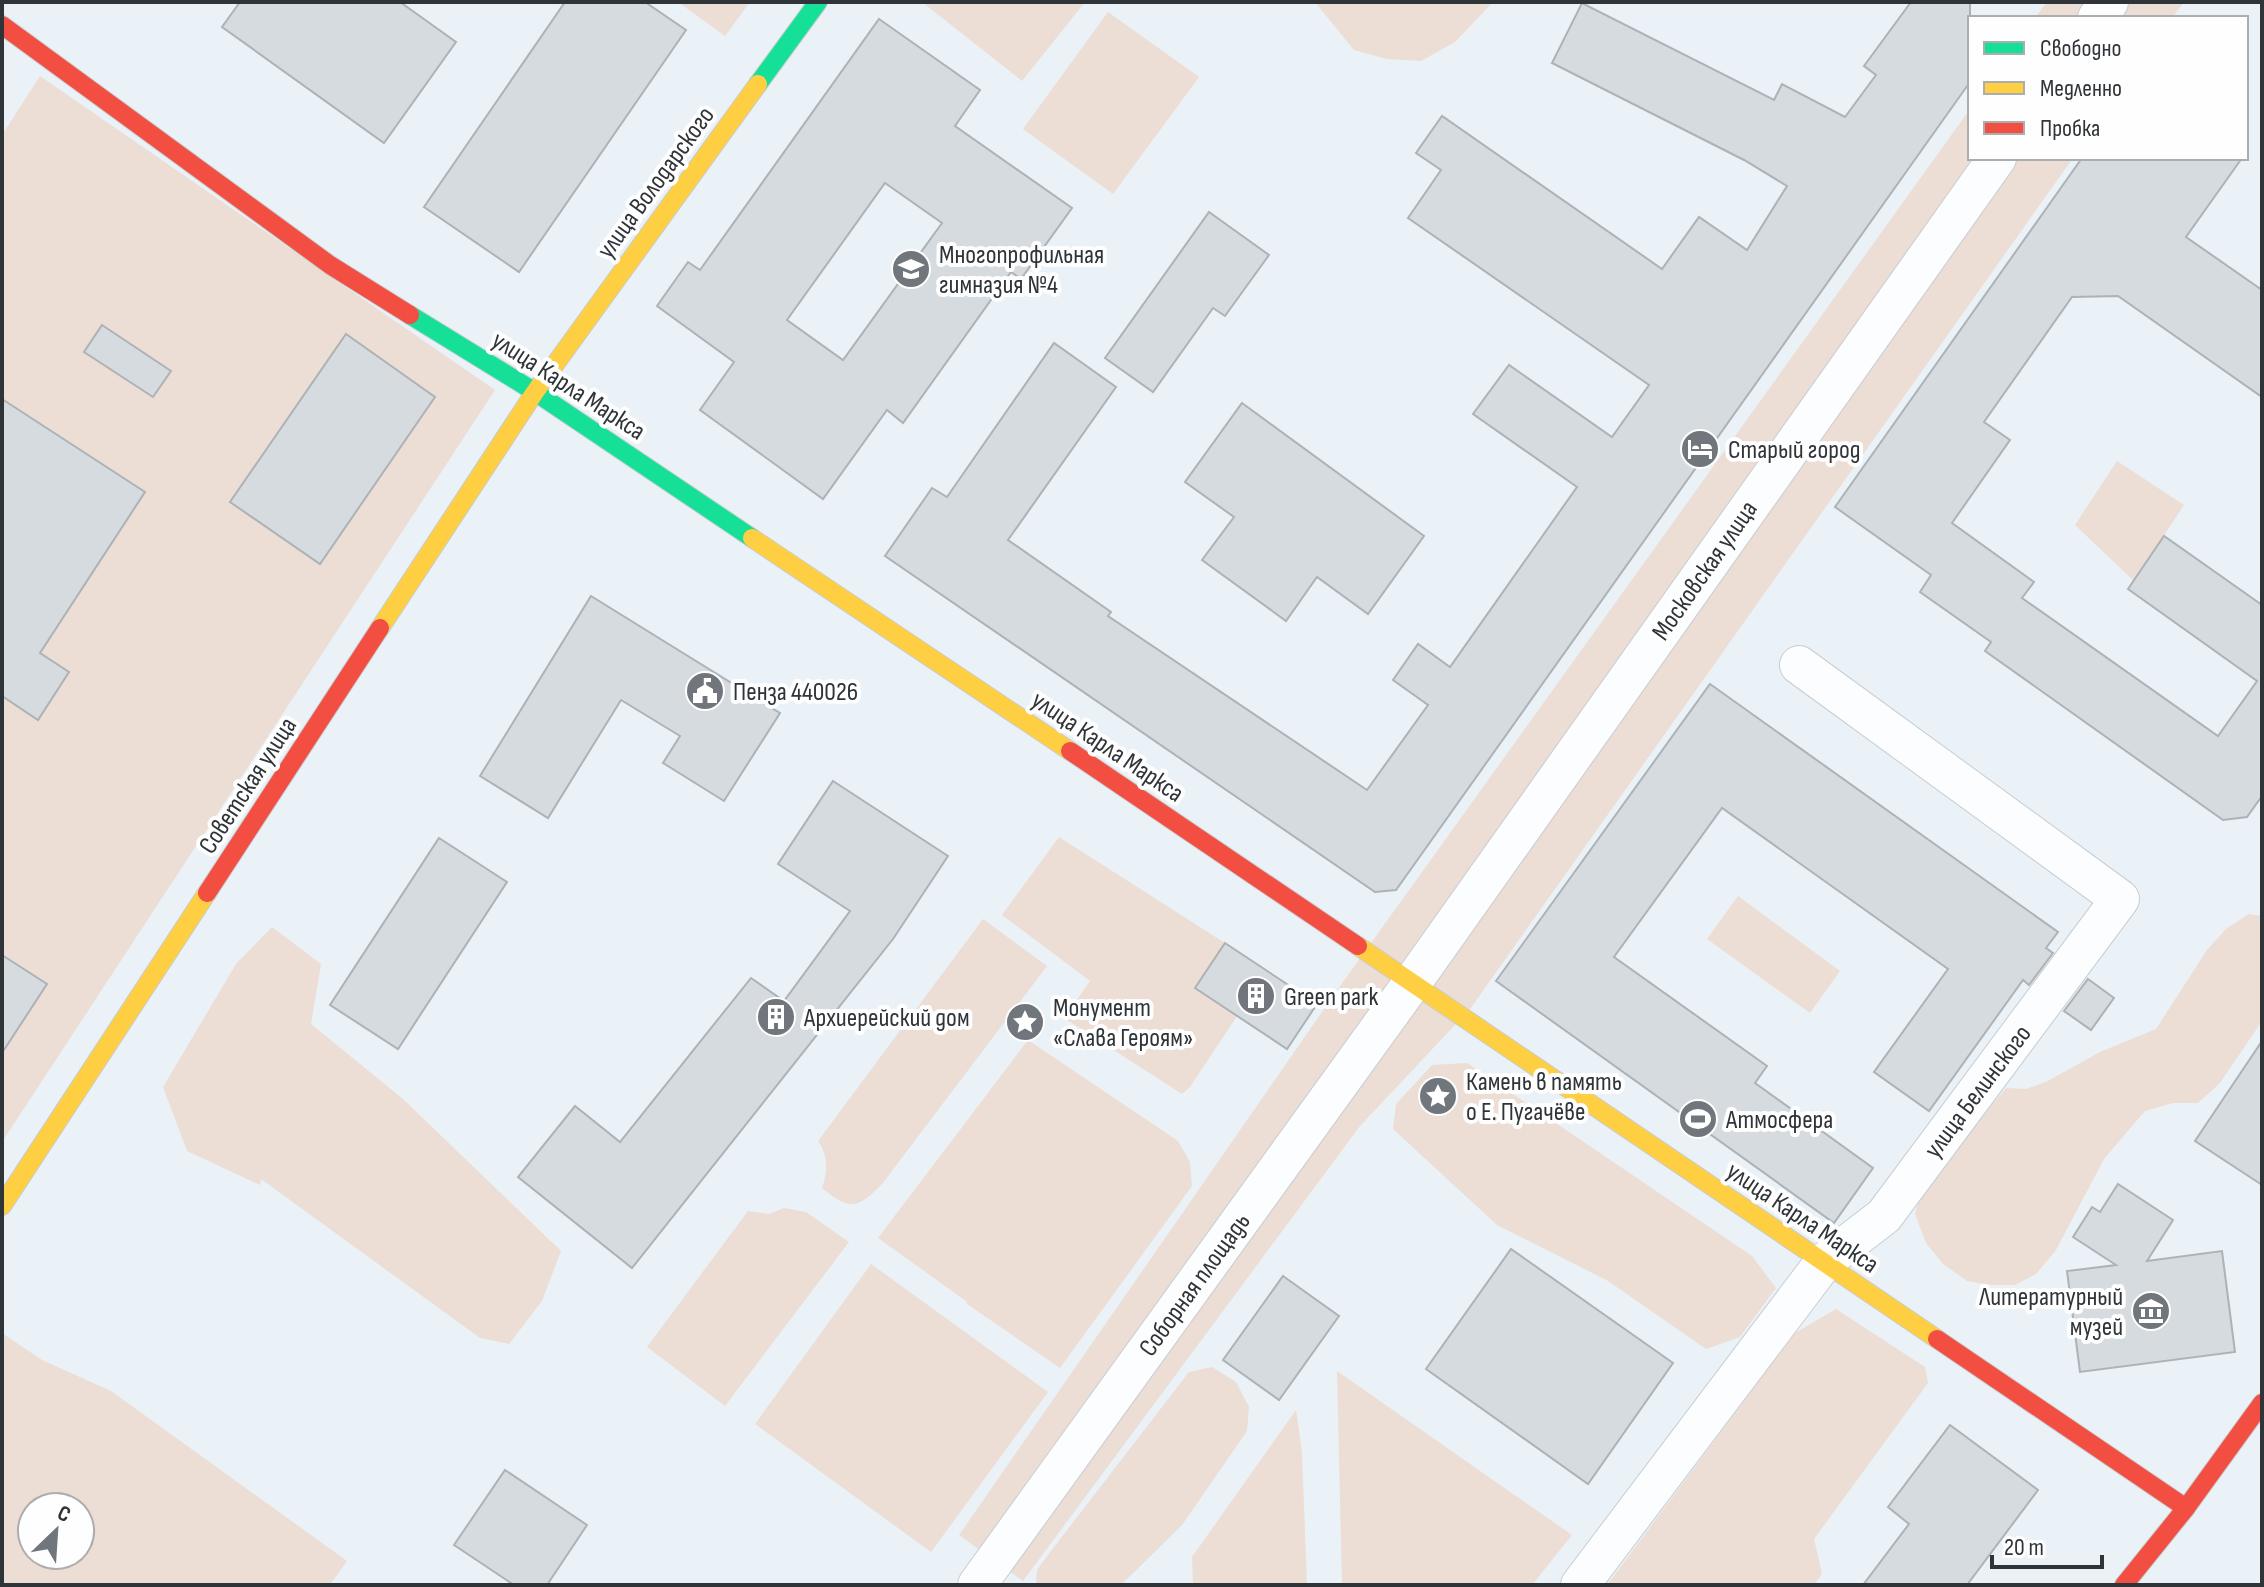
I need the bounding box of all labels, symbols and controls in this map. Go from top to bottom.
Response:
legend [1968,16,2248,160]
text: Свободно [2040,34,2121,63]
text: Медленно [2040,74,2122,103]
street label: улица Володарского [591,101,722,265]
text: Пробка [2040,114,2100,143]
place label: Многопрофильная гимназия №4 [939,240,1104,301]
school or university icon: Многопрофильная гимназия №4 [890,248,932,290]
street label: улица Карла Маркса [486,325,651,447]
hotel icon: Старый город [1679,428,1721,470]
place label: Старый город [1728,435,1861,466]
street label: Московская улица [1646,495,1765,646]
public building icon: Пенза 440026 [684,670,726,712]
place label: Пенза 440026 [733,677,858,708]
street label: улица Карла Маркса [1025,685,1189,810]
street label: Советская улица [193,712,304,860]
building icon: Green park [1235,975,1277,1017]
place label: Green park [1284,982,1378,1013]
place label: Монумент «Слава Героям» [1053,993,1193,1054]
building icon: Архиерейский дом [755,996,797,1038]
place icon: Монумент «Слава Героям» [1004,1001,1046,1043]
place label: Архиерейский дом [803,1003,970,1034]
street label: улица Белинского [1918,1019,2038,1165]
place label: Камень в память о Е. Пугачёве [1466,1067,1622,1128]
place icon: Камень в память о Е. Пугачёве [1417,1075,1459,1117]
sports icon: Атмосфера [1677,1098,1719,1140]
place label: Атмосфера [1725,1105,1833,1136]
street label: улица Карла Маркса [1720,1156,1884,1281]
street label: Соборная площадь [1133,1207,1258,1363]
place label: Литературный музей [1978,1282,2123,1343]
museum icon: Литературный музей [2130,1290,2172,1332]
north arrow [16,1491,96,1571]
text: С [53,1500,75,1529]
scale bar [1992,1519,2102,1569]
text: 20 m [2004,1533,2044,1562]

